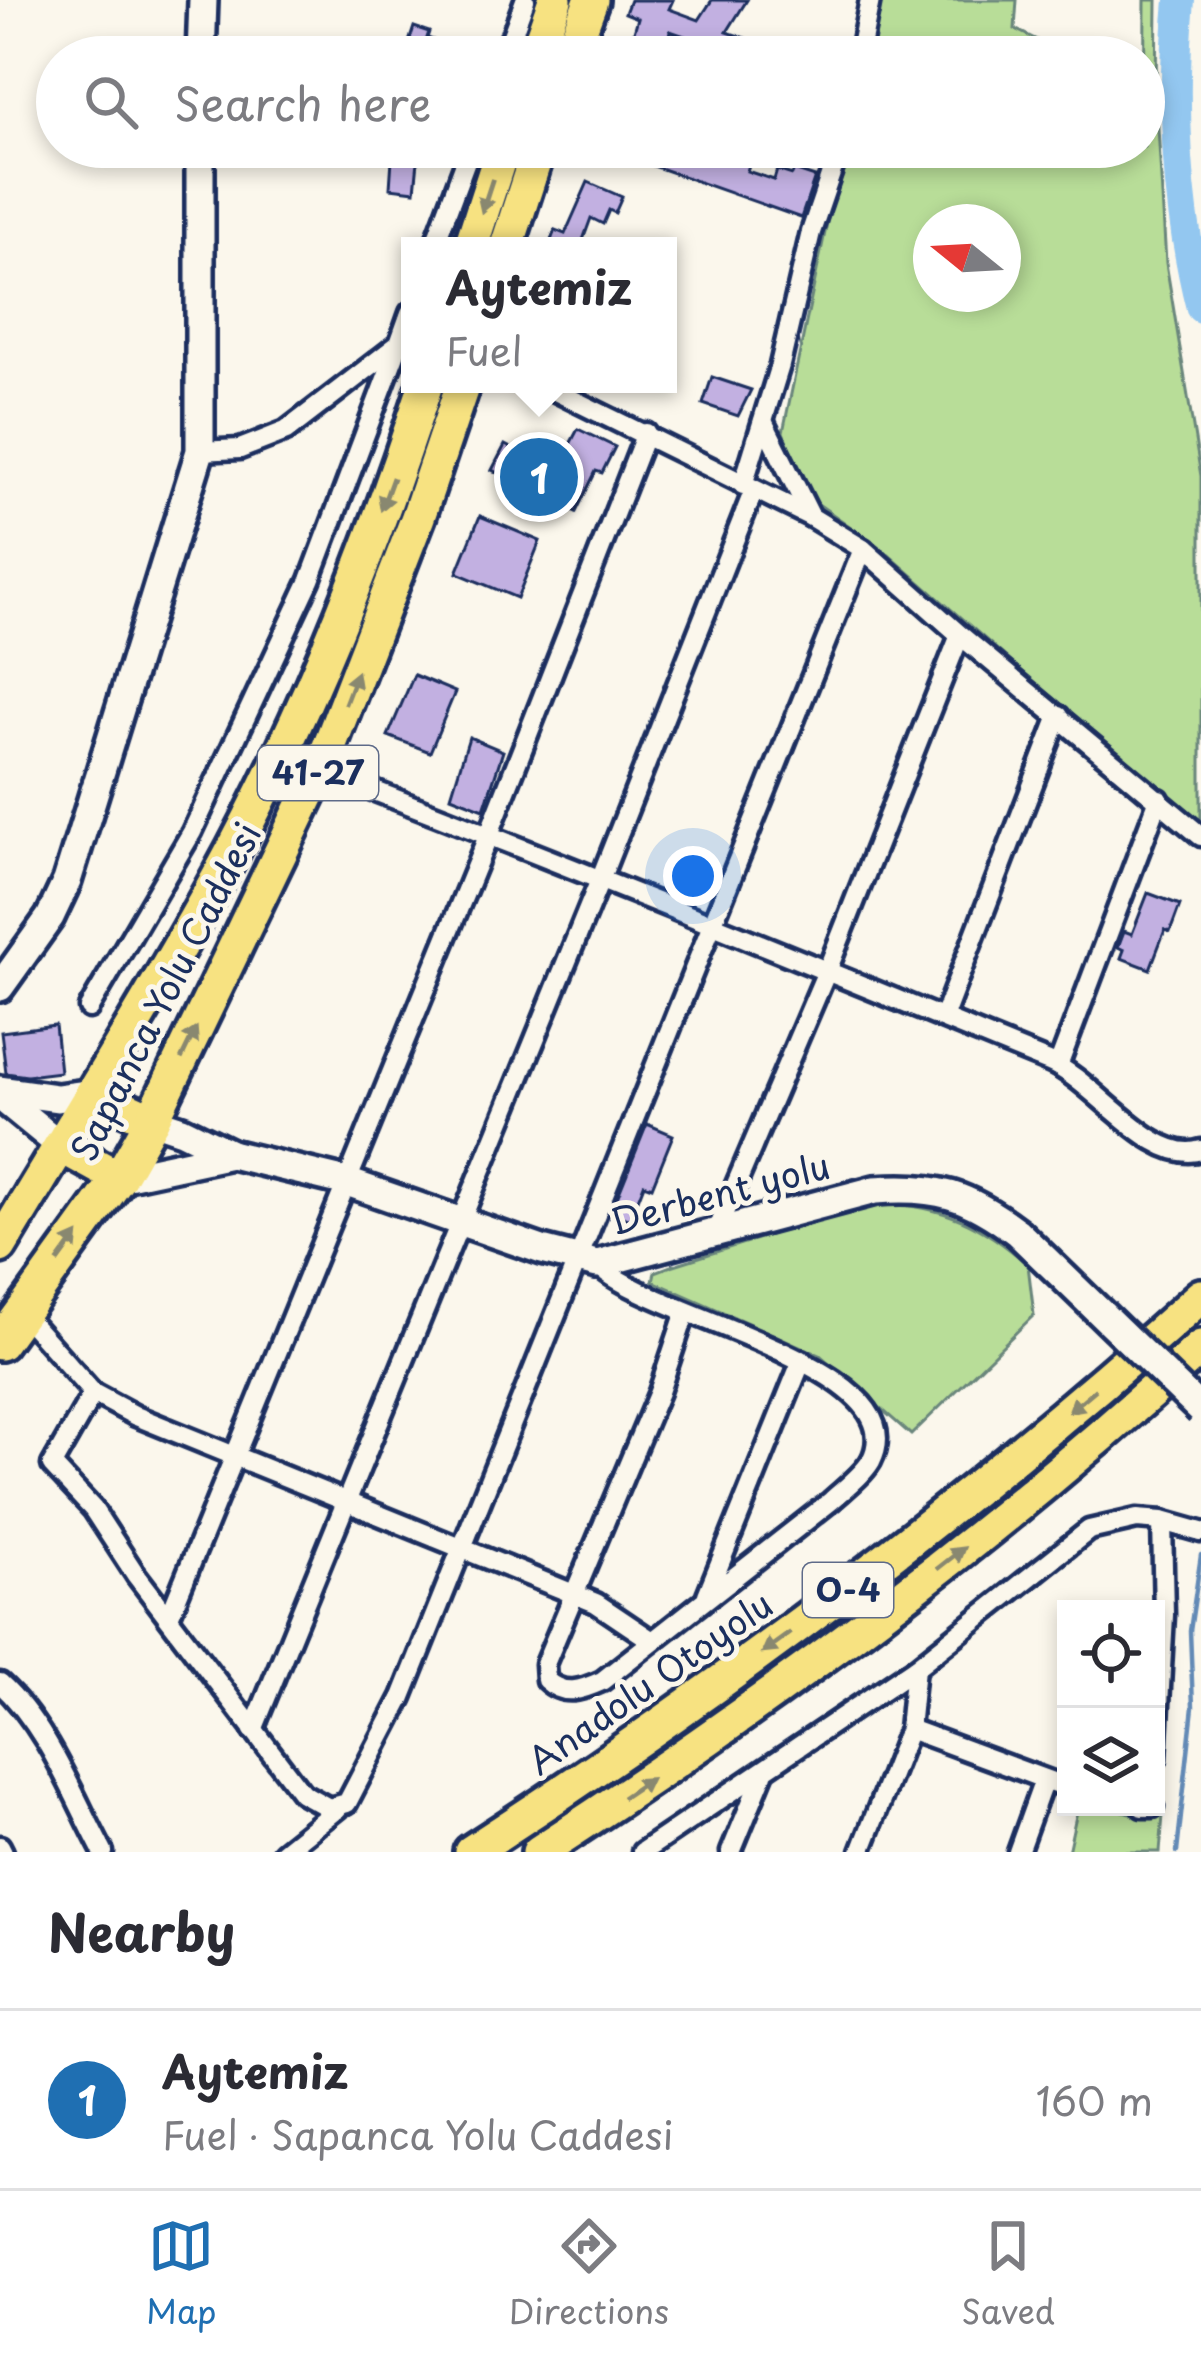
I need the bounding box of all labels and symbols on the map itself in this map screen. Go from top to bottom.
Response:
one-way arrow [477,179,496,215]
north arrow [913,204,1021,312]
pin: 1 [500,432,578,522]
one-way arrow [376,477,395,513]
one-way arrow [343,670,362,706]
road number: 41-27 [258,746,378,800]
street label: Sapanca Yolu Caddesi [55,813,273,1170]
your location [663,846,723,906]
one-way arrow [179,1025,199,1060]
street label: Derbent yolu [604,1137,835,1247]
one-way arrow [56,1232,79,1264]
one-way arrow [1066,1387,1097,1413]
one-way arrow [936,1546,967,1571]
road number: O-4 [803,1563,893,1617]
street label: Anadolu Otoyolu [515,1576,783,1786]
one-way arrow [760,1631,792,1655]
one-way arrow [620,1777,653,1799]

